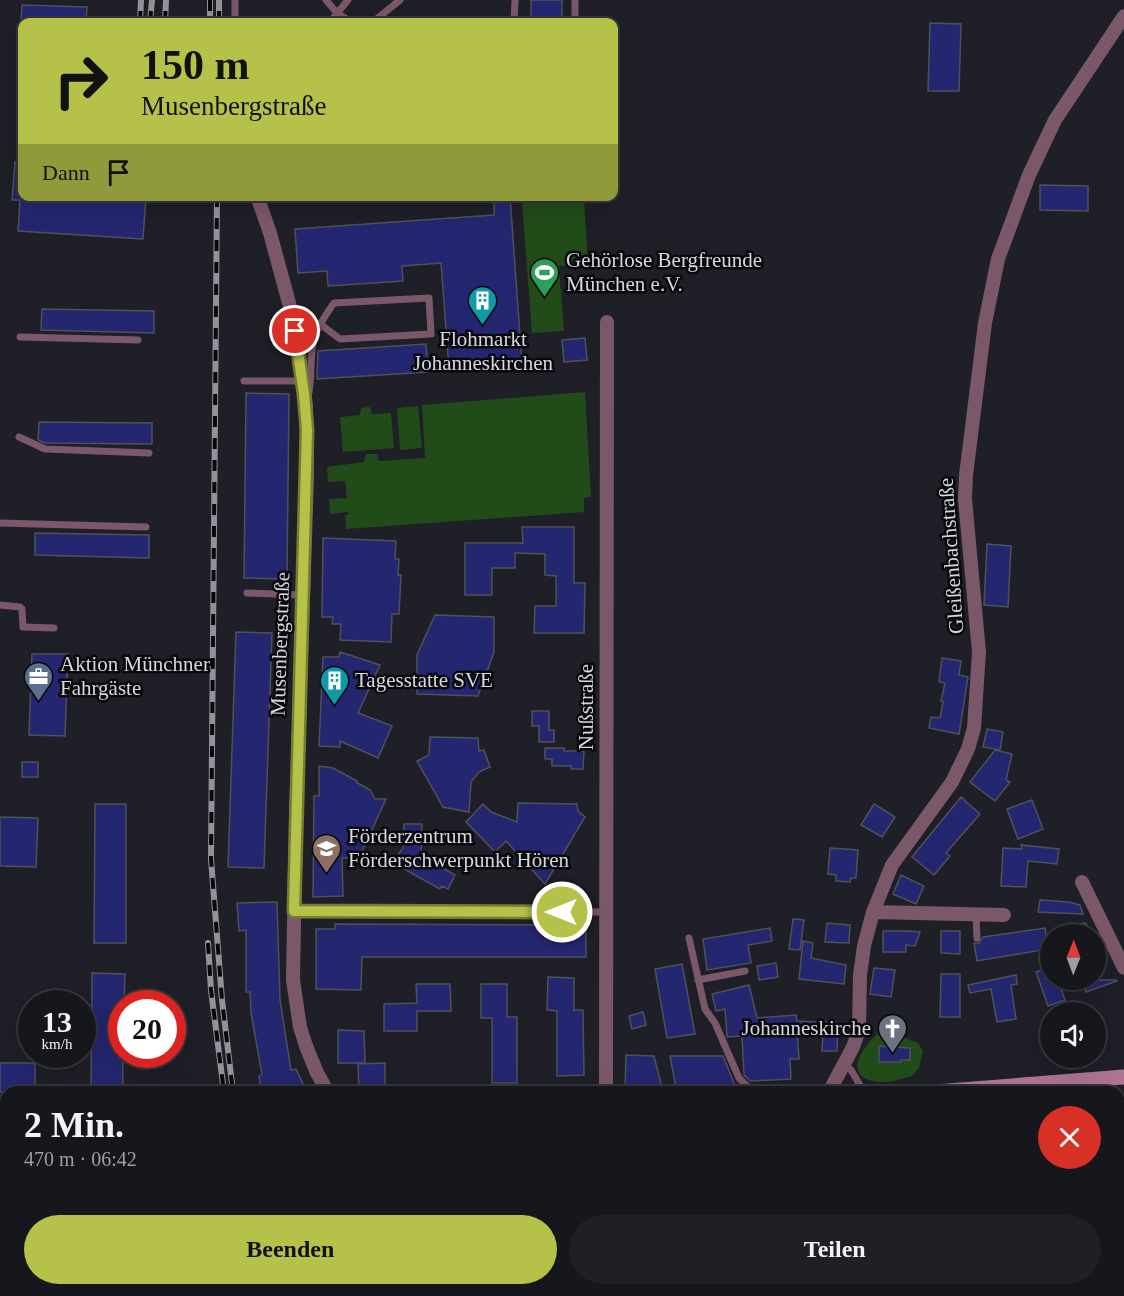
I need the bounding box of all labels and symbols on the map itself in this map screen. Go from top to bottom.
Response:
place label: Gehörlose Bergfreunde München e.V. [566,248,762,296]
sports icon: Gehörlose Bergfreunde München e.V. [529,256,561,298]
building icon: Flohmarkt Johanneskirchen [467,284,499,326]
pin [269,305,320,356]
place label: Flohmarkt Johanneskirchen [413,327,553,375]
street label: Gleißenbachstraße [934,477,968,635]
street label: Musenbergstraße [265,572,295,716]
place label: Aktion Münchner Fahrgäste [60,652,210,700]
office icon: Aktion Münchner Fahrgäste [23,660,55,702]
building icon: Tagesstatte SVE [318,664,350,706]
street label: Nußstraße [574,664,598,750]
place label: Tagesstatte SVE [355,668,493,692]
place label: Förderzentrum Förderschwerpunkt Hören [348,824,570,872]
school or university icon: Förderzentrum Förderschwerpunkt Hören [311,832,343,874]
position arrow [530,880,594,944]
north arrow [1040,924,1106,990]
speed limit sign: 20 [108,990,186,1068]
church icon: Johanneskirche [876,1012,908,1054]
place label: Johanneskirche [742,1016,871,1040]

